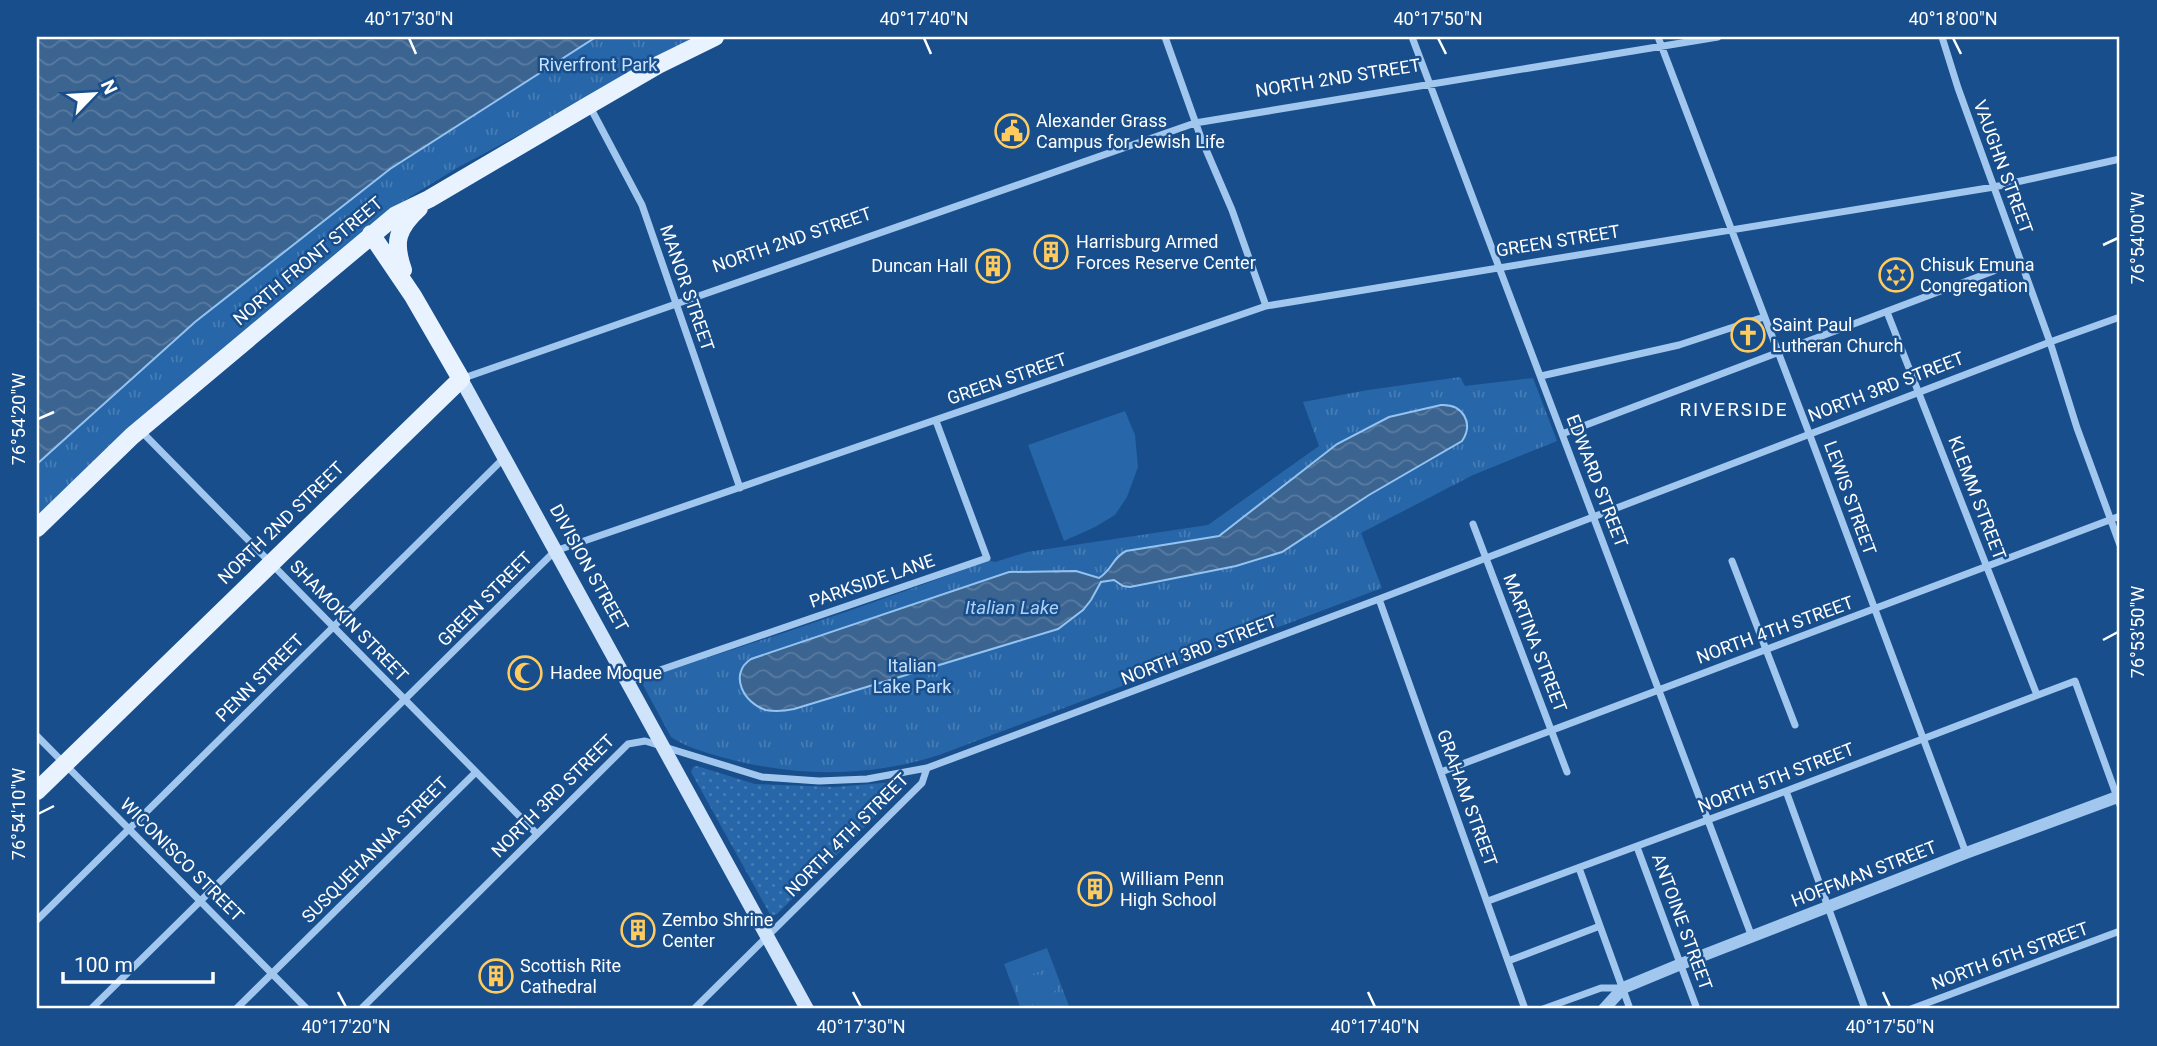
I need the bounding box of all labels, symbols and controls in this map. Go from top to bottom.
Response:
text: 40°17'30"N [364,8,454,29]
text: 40°17'40"N [879,8,969,29]
text: 40°17'50"N [1393,8,1483,29]
text: 40°18'00"N [1908,8,1998,29]
park label: Riverfront Park [539,54,658,75]
street label: NORTH 2ND STREET [1254,54,1422,101]
north arrow [60,60,130,130]
text: N [96,76,122,98]
street label: VAUGHN STREET [1970,97,2037,237]
place label: Alexander Grass Campus for Jewish Life [1036,110,1225,152]
public building icon: Alexander Grass Campus for Jewish Life [993,112,1031,150]
street label: NORTH FRONT STREET [229,192,387,329]
text: 76°54'00"W [2127,192,2148,284]
street label: NORTH 2ND STREET [710,202,874,277]
street label: GREEN STREET [1495,220,1622,261]
street label: MANOR STREET [656,222,719,354]
place label: Harrisburg Armed Forces Reserve Center [1076,231,1256,273]
building icon: Harrisburg Armed Forces Reserve Center [1032,233,1070,271]
building icon: Duncan Hall [974,247,1012,285]
place label: Chisuk Emuna Congregation [1920,254,2034,296]
place label: Duncan Hall [871,255,968,276]
synagogue icon: Chisuk Emuna Congregation [1877,256,1915,294]
place label: Saint Paul Lutheran Church [1772,314,1903,356]
church icon: Saint Paul Lutheran Church [1729,316,1767,354]
street label: NORTH 3RD STREET [1805,347,1967,426]
street label: GREEN STREET [944,348,1070,409]
text: 76°54'20"W [8,373,29,465]
district label: RIVERSIDE [1679,398,1789,421]
street label: EDWARD STREET [1562,411,1633,550]
street label: KLEMM STREET [1944,433,2011,563]
street label: LEWIS STREET [1820,438,1881,558]
street label: NORTH 2ND STREET [213,457,348,588]
street label: DIVISION STREET [546,500,633,635]
street label: GREEN STREET [433,547,536,650]
street label: PARKSIDE LANE [806,549,937,612]
street label: SHAMOKIN STREET [286,555,413,686]
street label: MARTINA STREET [1499,571,1572,715]
text: 76°53'50"W [2127,586,2148,678]
street label: NORTH 4TH STREET [1693,591,1857,668]
water label: Italian Lake [965,596,1059,619]
street label: NORTH 3RD STREET [1118,610,1280,689]
street label: PENN STREET [211,629,308,726]
mosque icon: Hadee Moque [506,654,544,692]
park label: Italian Lake Park [873,655,952,697]
place label: Hadee Moque [550,662,662,683]
street label: GRAHAM STREET [1433,727,1502,869]
street label: NORTH 3RD STREET [487,730,619,861]
street label: NORTH 5TH STREET [1695,738,1857,817]
text: 76°54'10"W [8,768,29,860]
street label: NORTH 4TH STREET [781,768,913,901]
street label: SUSQUEHANNA STREET [297,772,452,927]
street label: WICONISCO STREET [116,794,249,926]
street label: HOFFMAN STREET [1788,836,1940,911]
street label: ANTOINE STREET [1648,851,1717,993]
place label: William Penn High School [1120,868,1224,910]
building icon: William Penn High School [1076,870,1114,908]
place label: Zembo Shrine Center [662,909,773,951]
building icon: Zembo Shrine Center [619,911,657,949]
street label: NORTH 6TH STREET [1928,917,2092,994]
scale bar [63,941,214,985]
text: 100 m [74,953,133,977]
place label: Scottish Rite Cathedral [520,955,621,997]
building icon: Scottish Rite Cathedral [477,957,515,995]
text: 40°17'20"N [301,1016,391,1037]
text: 40°17'30"N [816,1016,906,1037]
text: 40°17'40"N [1330,1016,1420,1037]
text: 40°17'50"N [1845,1016,1935,1037]

